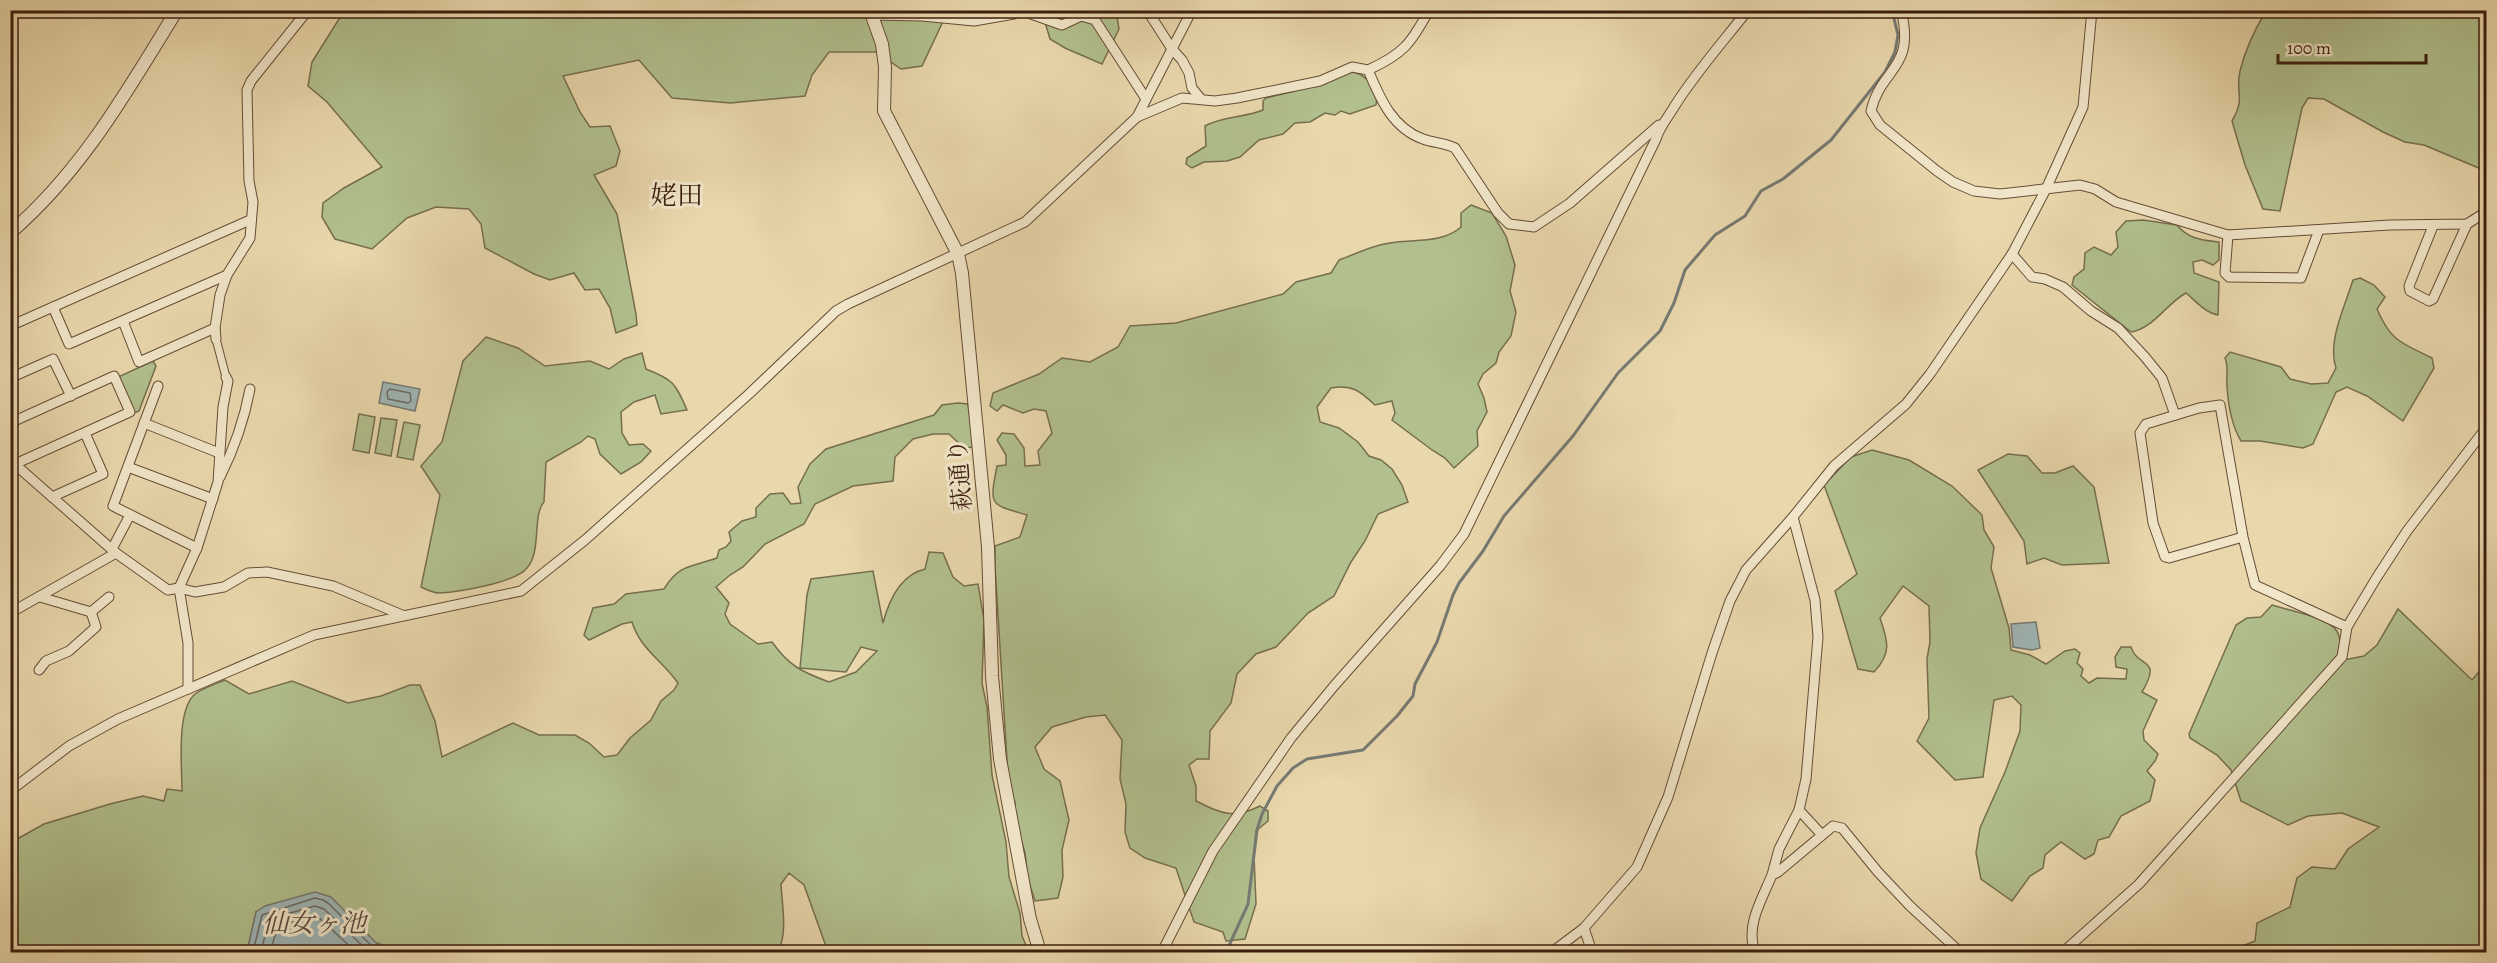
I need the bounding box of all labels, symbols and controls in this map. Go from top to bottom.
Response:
scale bar [2278,27,2426,65]
text: 100 m [2287,36,2331,60]
district label: 姥田 [651,178,703,213]
street label: 萩通り [941,438,979,512]
water label: 仙女ヶ池 [262,906,369,941]

